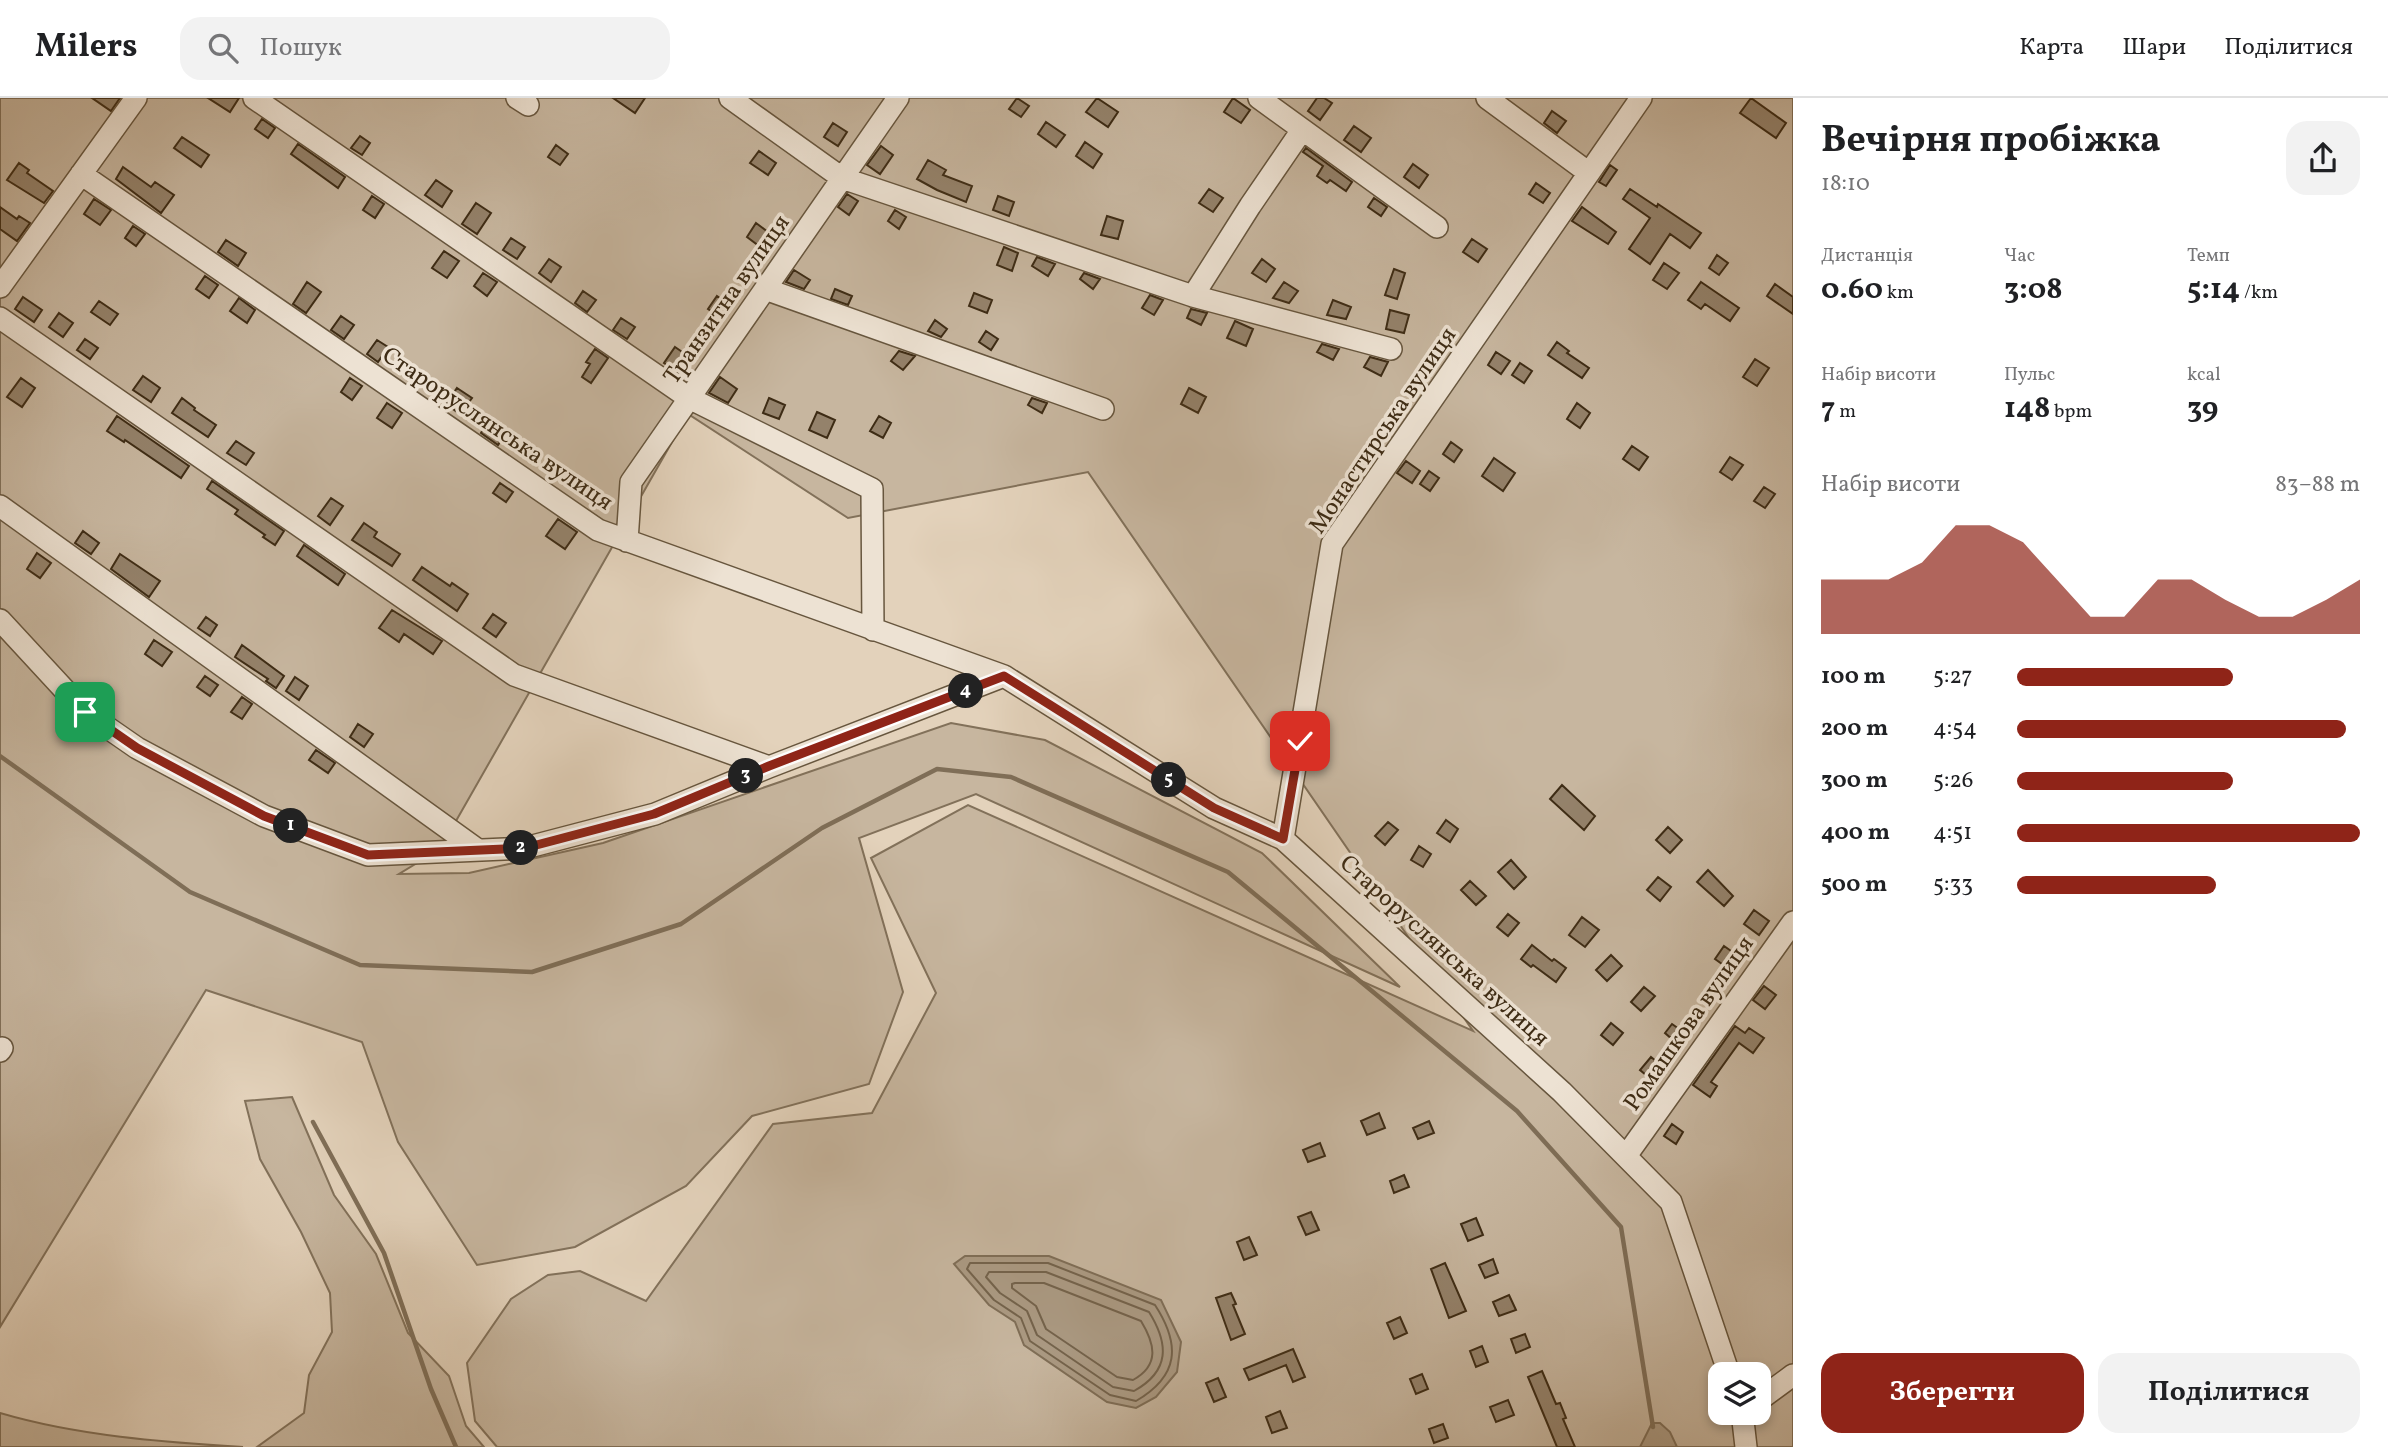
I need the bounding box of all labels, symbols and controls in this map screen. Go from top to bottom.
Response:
search box [180,17,670,80]
text: Milers [35,25,138,71]
icon: search [204,29,242,67]
text: Пошук [260,30,342,66]
text: Карта [2019,31,2084,65]
text: Шари [2122,31,2186,65]
text: Поділитися [2224,31,2353,65]
text: Вечірня пробіжка [1821,115,2161,168]
button: share [2286,121,2360,195]
text: 18:10 [1821,168,1870,200]
street label: Транзитна вулиця [656,208,799,392]
text: Дистанція [1821,243,1913,269]
text: Час [2004,243,2035,269]
text: Темп [2187,243,2230,269]
text: 0.60 [1821,269,1883,311]
text: 3:08 [2004,269,2063,311]
text: 5:14 [2187,269,2240,311]
text: km [1883,280,1914,306]
text: /km [2240,280,2278,306]
street label: Монастирська вулиця [1302,321,1466,541]
street label: Староруслянська вулиця [374,339,619,520]
text: Набір висоти [1821,362,1936,388]
text: Пульс [2004,362,2055,388]
text: kcal [2187,362,2221,388]
text: 7 [1821,388,1835,430]
text: 148 [2004,388,2050,430]
text: 39 [2187,388,2218,430]
text: m [1835,399,1856,425]
text: bpm [2050,399,2092,425]
text: Набір висоти [1821,469,1960,501]
text: 83–88 m [2275,469,2360,501]
text: 100 m [1821,661,1886,693]
text: 5:27 [1933,661,1972,693]
pin: 4 [948,674,984,708]
text: 4 [960,677,971,703]
pin [55,682,115,742]
icon: arrive [66,693,104,731]
pin [1270,711,1330,771]
text: 200 m [1821,713,1888,745]
text: 4:54 [1933,713,1977,745]
icon: check [1281,722,1319,760]
pin: 3 [728,758,764,794]
text: 3 [741,762,750,788]
pin: 5 [1152,762,1186,798]
text: 300 m [1821,765,1888,797]
text: 5:26 [1933,765,1973,797]
text: 5 [1164,766,1173,792]
pin: 1 [274,808,308,844]
text: 1 [287,812,294,838]
text: 400 m [1821,817,1890,849]
text: 4:51 [1933,817,1972,849]
pin: 2 [504,830,538,866]
text: 2 [516,834,525,860]
street label: Староруслянська вулиця [1331,848,1556,1055]
text: 500 m [1821,869,1887,901]
text: 5:33 [1933,869,1973,901]
street label: Ромашкова вулиця [1616,930,1763,1119]
button: Зберегти [1821,1353,2084,1433]
button: Поділитися [2098,1353,2360,1433]
map controls [1708,1362,1771,1425]
button: layers [1708,1362,1771,1425]

